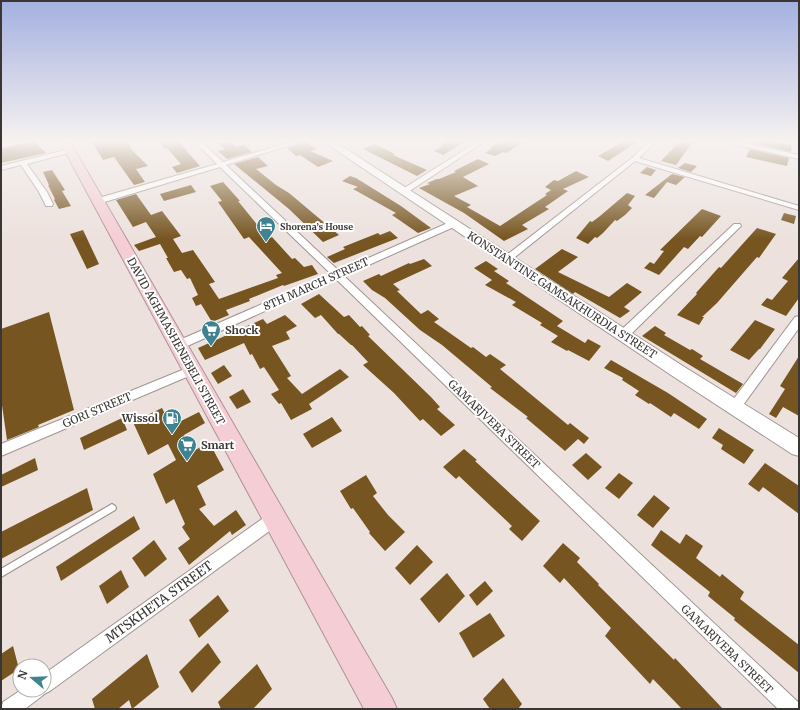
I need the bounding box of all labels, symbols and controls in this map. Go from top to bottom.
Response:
hotel icon: Shorena’s House [255,215,277,243]
place label: Shorena’s House [280,221,353,232]
street label: KONSTANTINE GAMSAKHURDIA STREET [465,228,660,362]
street label: 8TH MARCH STREET [261,254,371,314]
street label: DAVID AGHMASHENEBELI STREET [124,255,228,427]
supermarket icon: Shock [200,319,222,347]
place label: Shock [225,323,259,337]
street label: GAMARJVEBA STREET [445,377,543,472]
street label: GORI STREET [60,389,134,431]
fuel station icon: Wissol [161,407,183,435]
place label: Wissol [121,411,158,425]
supermarket icon: Smart [176,434,198,462]
place label: Smart [201,438,235,452]
street label: MTSKHETA STREET [102,557,216,647]
street label: GAMARJVEBA STREET [678,602,776,697]
north arrow [12,658,52,698]
text: N [15,668,31,681]

